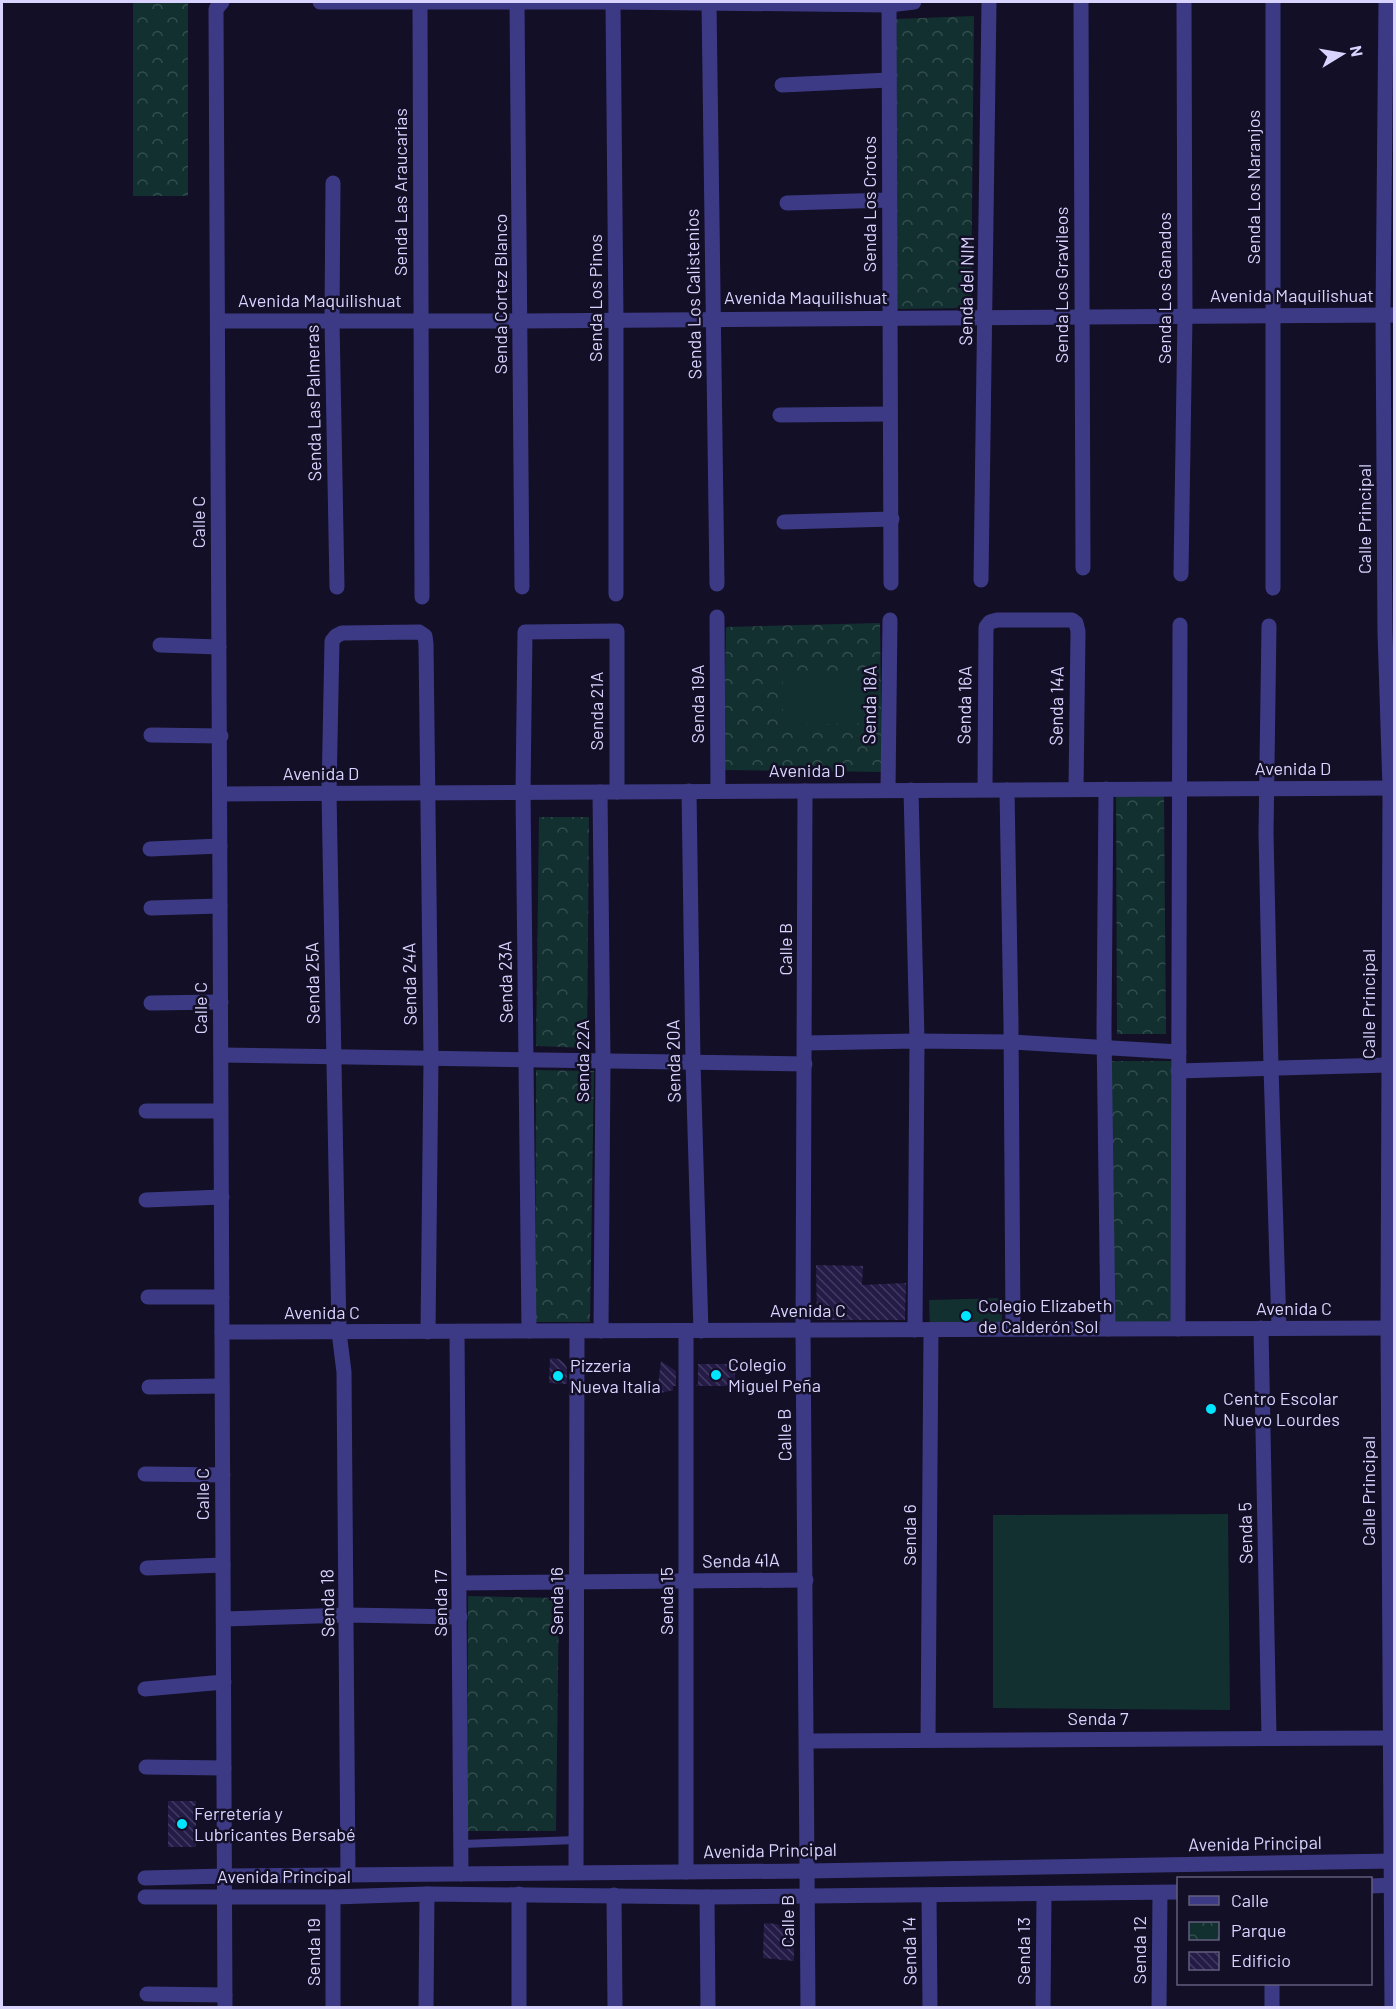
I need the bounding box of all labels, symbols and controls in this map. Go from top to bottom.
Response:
north arrow [1312,24,1372,84]
text: N [1347,44,1368,58]
street label: Senda Las Araucarias [389,108,411,276]
street label: Senda Los Naranjos [1242,110,1264,264]
street label: Senda Los Crotos [858,136,880,272]
street label: Senda Los Gravileos [1050,207,1072,363]
street label: Senda Los Calistenios [681,209,705,380]
street label: Senda Los Ganados [1153,212,1175,364]
street label: Senda Cortez Blanco [489,214,511,374]
street label: Senda Los Pinos [584,234,606,362]
street label: Senda del NIM [954,236,978,346]
street label: Avenida Maquilishuat [1210,284,1374,306]
street label: Avenida Maquilishuat [724,286,888,308]
street label: Avenida Maquilishuat [238,289,402,311]
street label: Senda Las Palmeras [301,325,325,482]
street label: Calle Principal [1353,464,1375,574]
street label: Calle C [187,496,209,548]
street label: Senda 19A [686,664,708,743]
street label: Senda 18A [857,665,881,745]
street label: Senda 16A [952,665,976,745]
street label: Senda 14A [1044,666,1068,746]
street label: Senda 21A [585,671,607,750]
street label: Avenida D [1255,757,1331,779]
street label: Avenida D [769,759,845,781]
street label: Avenida D [283,762,359,784]
street label: Calle B [774,923,796,975]
street label: Senda 23A [493,941,517,1023]
street label: Senda 25A [300,942,324,1024]
street label: Senda 24A [397,942,421,1026]
street label: Calle Principal [1357,949,1379,1059]
street label: Calle C [189,982,211,1034]
street label: Senda 20A [661,1019,685,1103]
street label: Senda 22A [571,1020,593,1102]
place label: Colegio Elizabeth de Calderón Sol [978,1294,1112,1337]
street label: Avenida C [1256,1297,1332,1319]
street label: Avenida C [770,1299,846,1321]
street label: Avenida C [284,1301,360,1323]
marker: Colegio Elizabeth de Calderón Sol [959,1309,973,1323]
place label: Colegio Miguel Peña [728,1353,821,1396]
place label: Pizzeria Nueva Italia [570,1354,661,1397]
marker: Colegio Miguel Peña [709,1368,723,1382]
marker: Pizzeria Nueva Italia [551,1369,565,1383]
place label: Centro Escolar Nuevo Lourdes [1223,1387,1340,1430]
marker: Centro Escolar Nuevo Lourdes [1204,1402,1218,1416]
street label: Calle B [773,1408,795,1462]
street label: Calle Principal [1357,1436,1379,1546]
street label: Calle C [191,1468,213,1520]
street label: Senda 5 [1233,1502,1257,1564]
street label: Senda 6 [898,1504,920,1566]
street label: Senda 41A [702,1548,780,1572]
street label: Senda 16 [545,1567,567,1635]
street label: Senda 15 [655,1567,677,1635]
street label: Senda 18 [315,1569,339,1637]
street label: Senda 17 [429,1569,451,1637]
street label: Senda 7 [1068,1707,1129,1729]
place label: Ferretería y Lubricantes Bersabé [194,1802,356,1845]
marker: Ferretería y Lubricantes Bersabé [175,1817,189,1831]
street label: Avenida Principal [1188,1831,1322,1855]
street label: Avenida Principal [703,1838,837,1862]
street label: Avenida Principal [217,1865,351,1887]
legend [1177,1877,1372,1985]
text: Calle [1231,1889,1269,1911]
street label: Calle B [776,1895,798,1947]
street label: Senda 12 [1128,1916,1150,1984]
street label: Senda 14 [897,1917,921,1985]
street label: Senda 13 [1012,1917,1034,1985]
street label: Senda 19 [302,1918,324,1986]
text: Parque [1231,1919,1286,1941]
text: Edificio [1231,1949,1291,1971]

